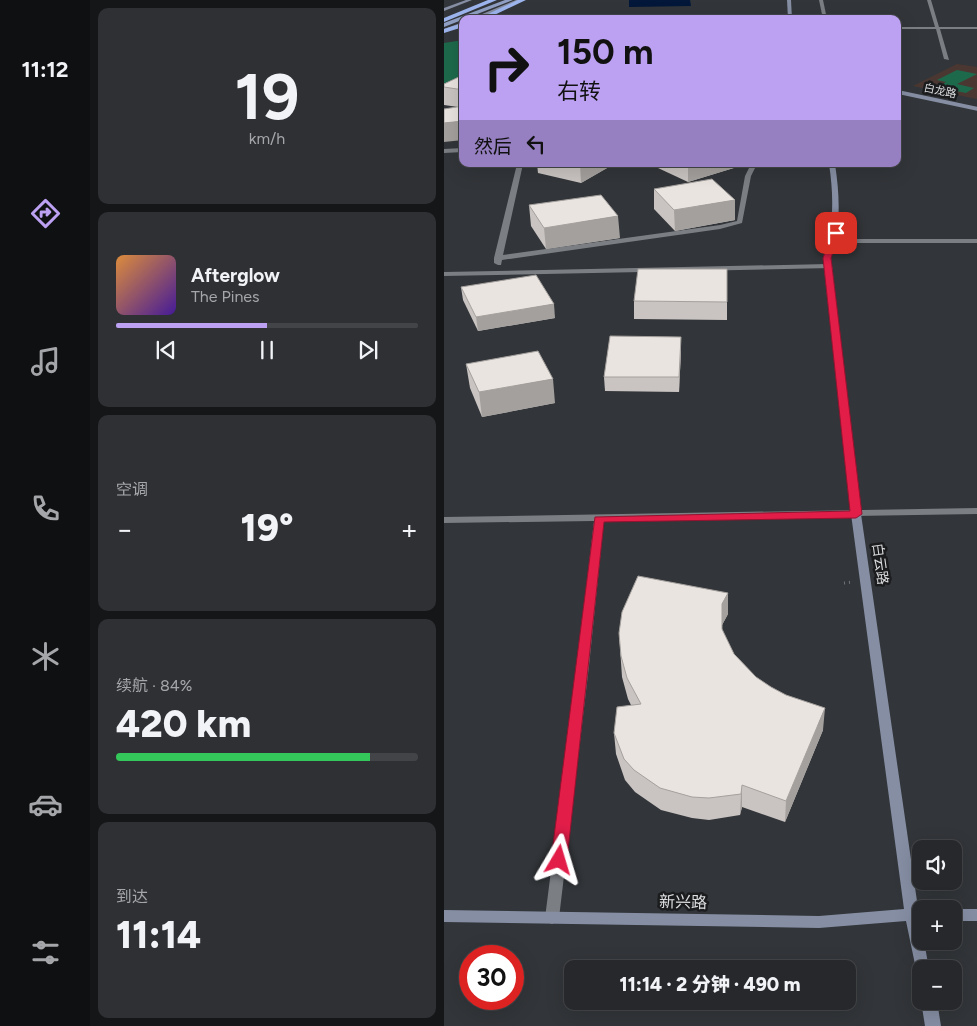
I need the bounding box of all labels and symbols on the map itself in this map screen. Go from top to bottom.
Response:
street label: 白龙路 [923,81,957,101]
pin [815,212,857,254]
street label: 白云路 [869,542,891,586]
position arrow [532,833,584,885]
street label: 新兴路 [659,892,707,912]
speed limit sign: 30 [459,945,524,1010]

